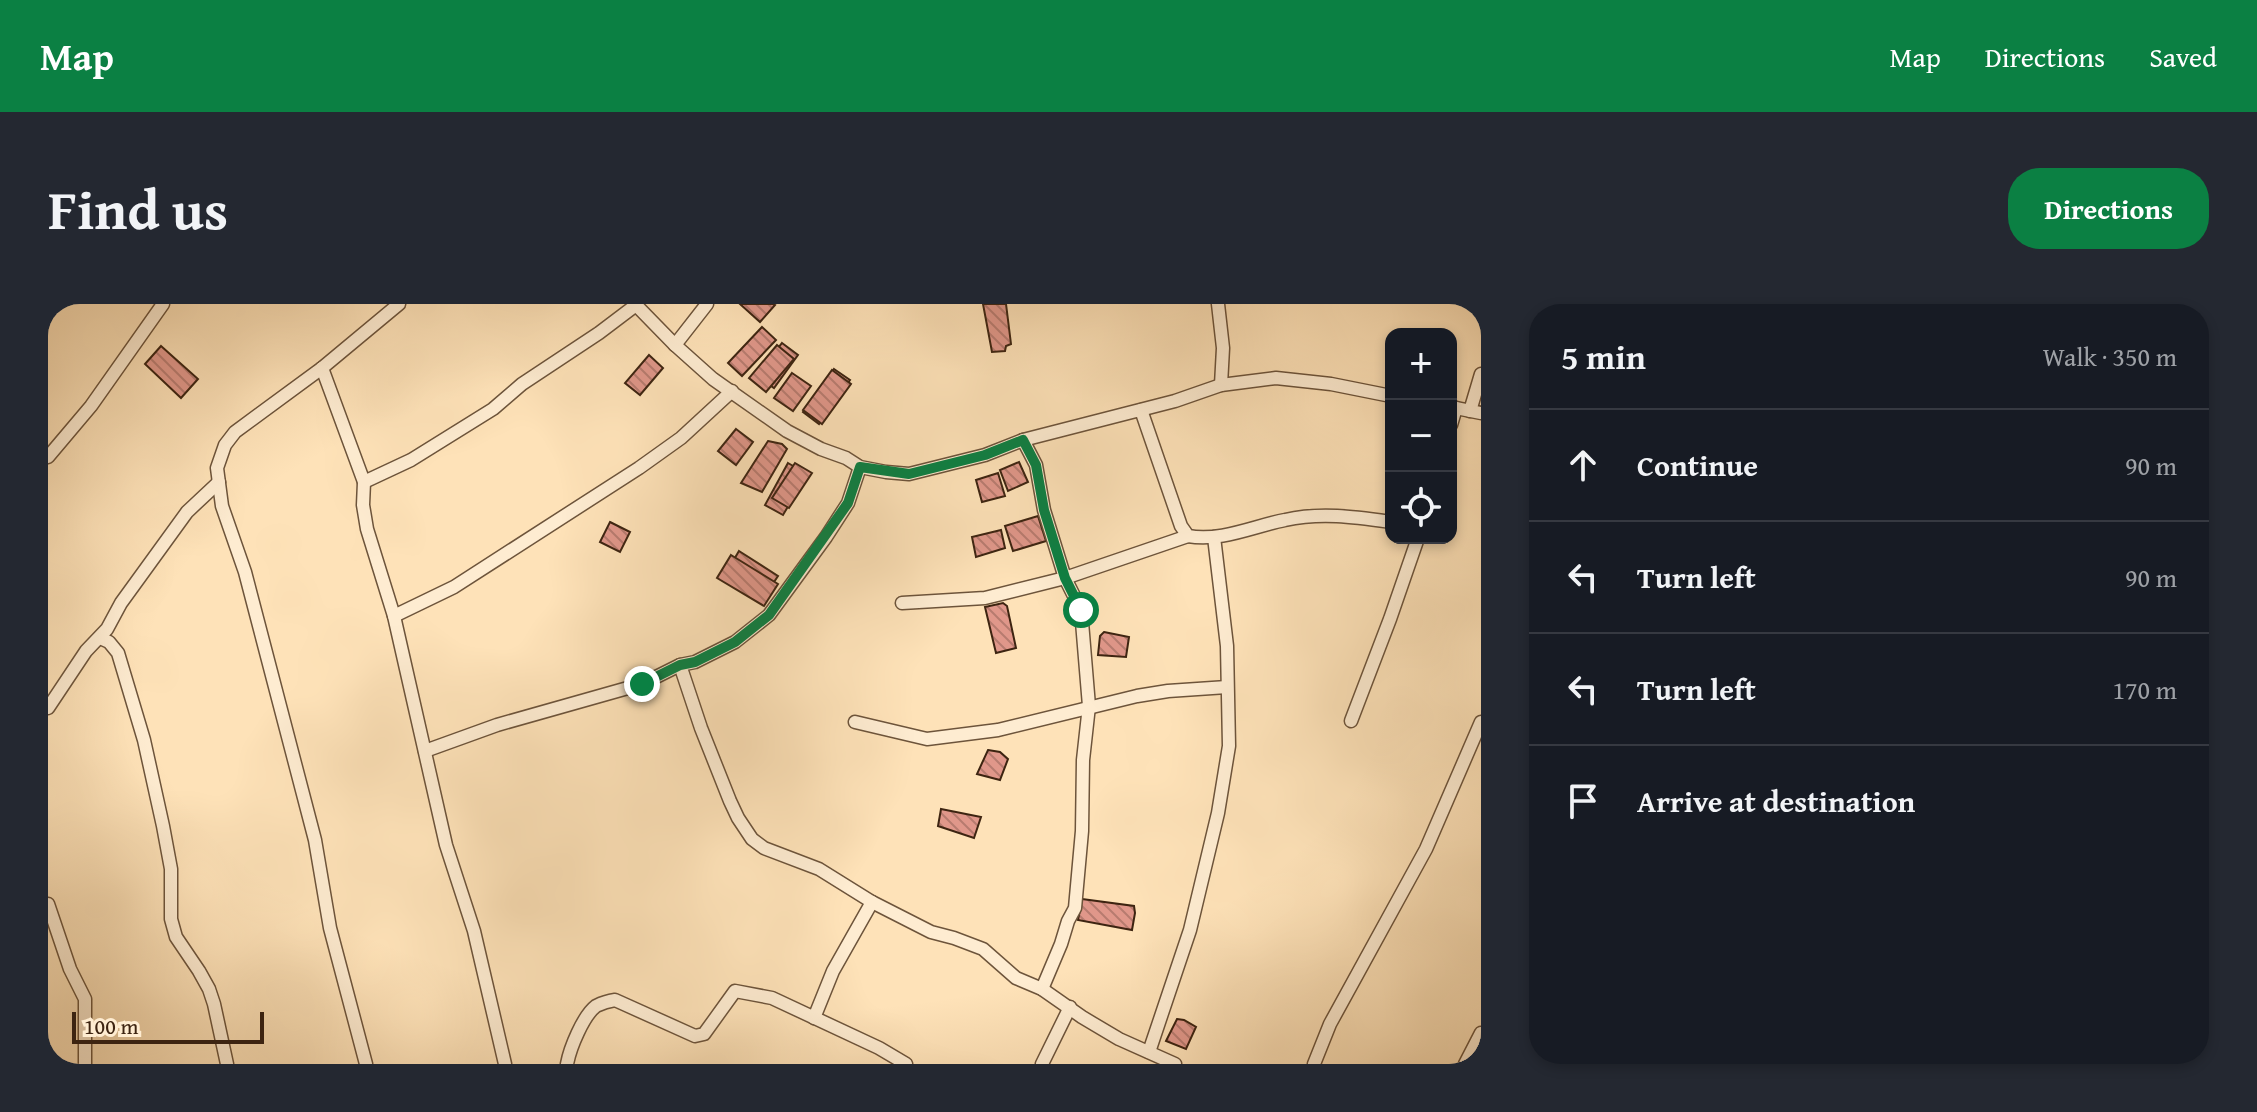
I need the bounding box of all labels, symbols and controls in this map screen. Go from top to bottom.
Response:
text: Map [40,28,114,84]
text: Map [1889,36,1941,77]
text: Directions [1985,36,2105,77]
text: Saved [2149,36,2217,77]
text: Find us [48,167,228,250]
button: Directions [2008,168,2209,249]
map controls [1385,328,1457,544]
button: + [1385,328,1457,400]
text: 5 min [1561,332,1646,381]
text: Walk · 350 m [2043,337,2177,376]
button: − [1385,400,1457,472]
icon: ahead [1561,443,1605,487]
text: Continue [1637,443,1758,487]
text: 90 m [2125,446,2177,485]
button: locate [1385,472,1457,544]
icon: left [1561,555,1605,599]
text: Turn left [1637,555,1756,599]
text: 90 m [2125,558,2177,597]
route start [1063,592,1099,628]
route end [624,666,660,702]
icon: left [1561,667,1605,711]
text: Turn left [1637,667,1756,711]
text: 170 m [2112,670,2177,709]
icon: arrive [1561,779,1605,823]
text: Arrive at destination [1637,779,1915,823]
scale bar [72,1008,264,1044]
text: 100 m [84,1010,139,1042]

